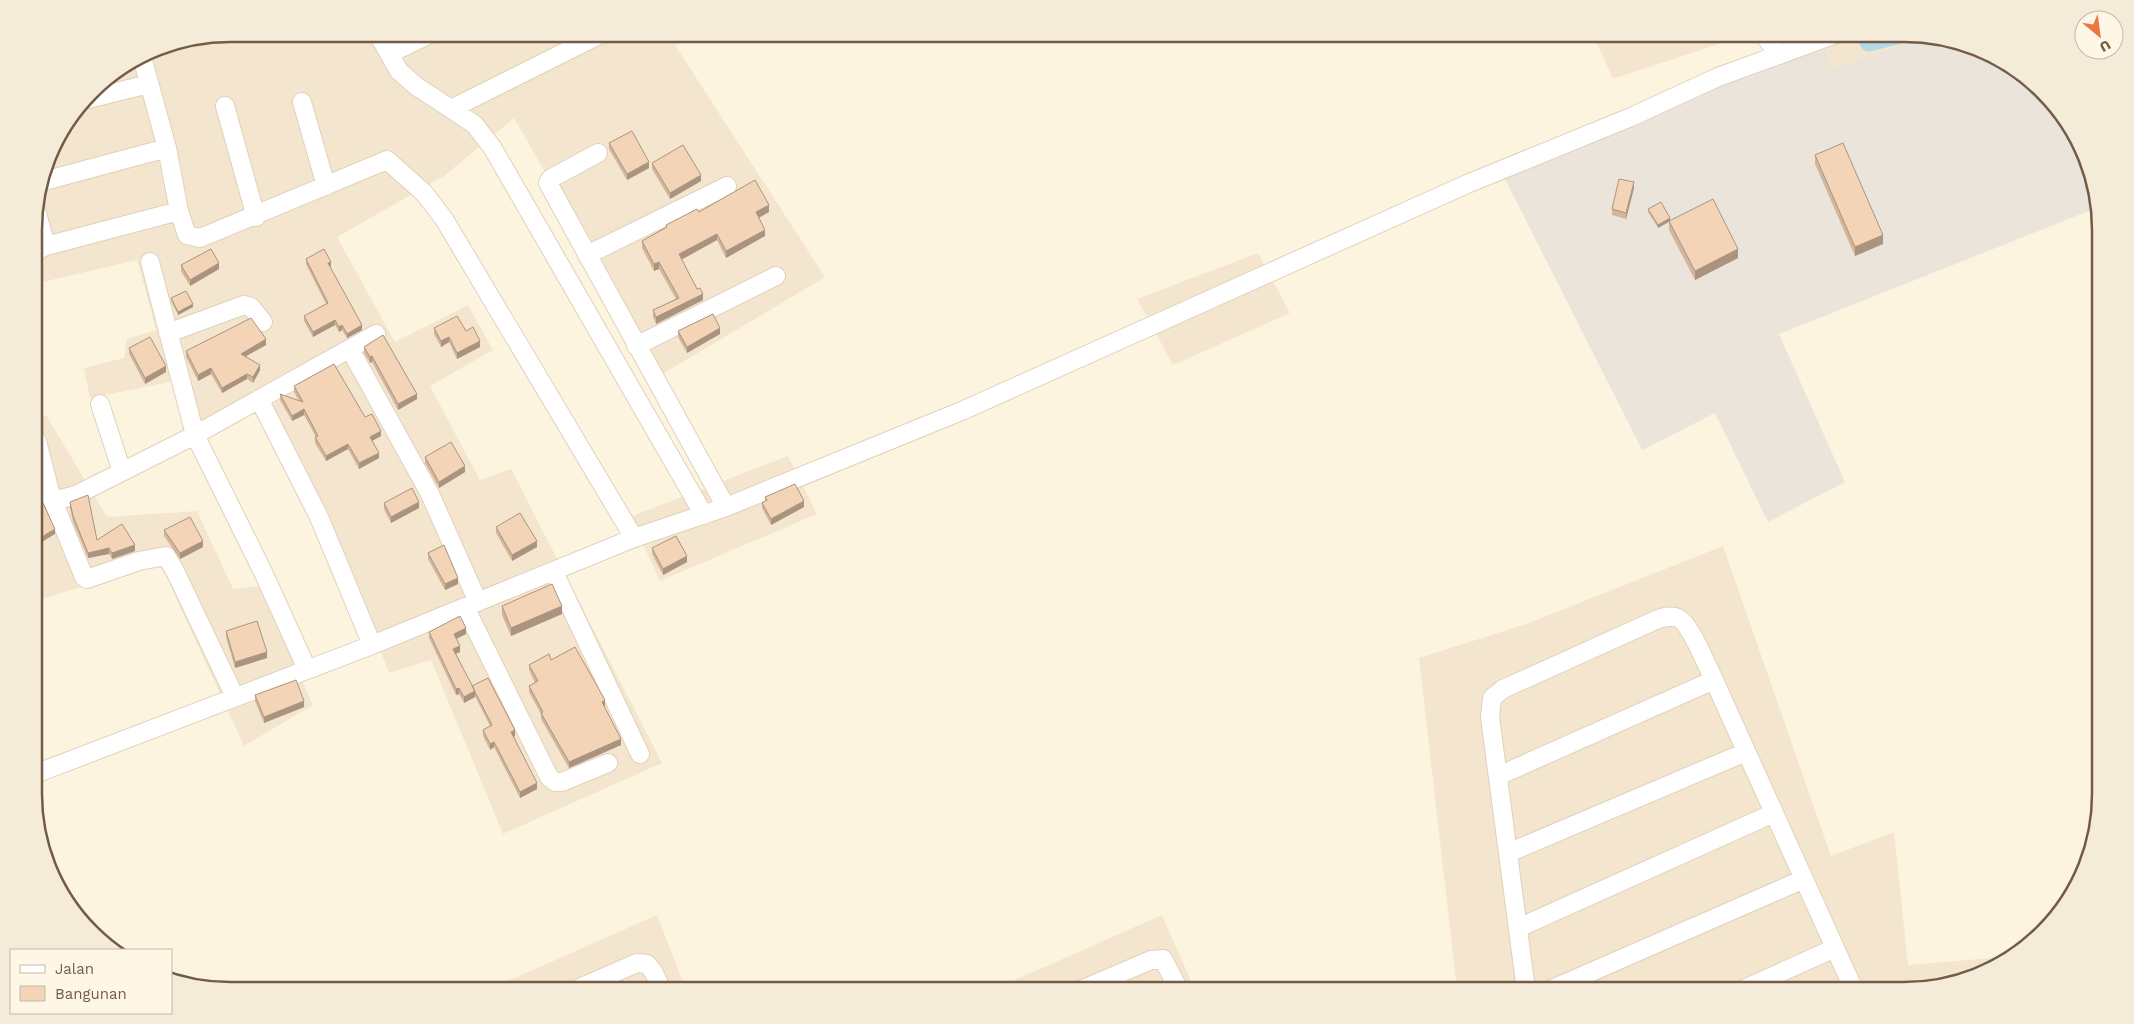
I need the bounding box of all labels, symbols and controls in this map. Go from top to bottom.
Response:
north arrow [2074,10,2124,60]
text: U [2097,37,2114,56]
legend [10,949,172,1014]
text: Jalan [55,960,94,978]
text: Bangunan [55,985,127,1003]

